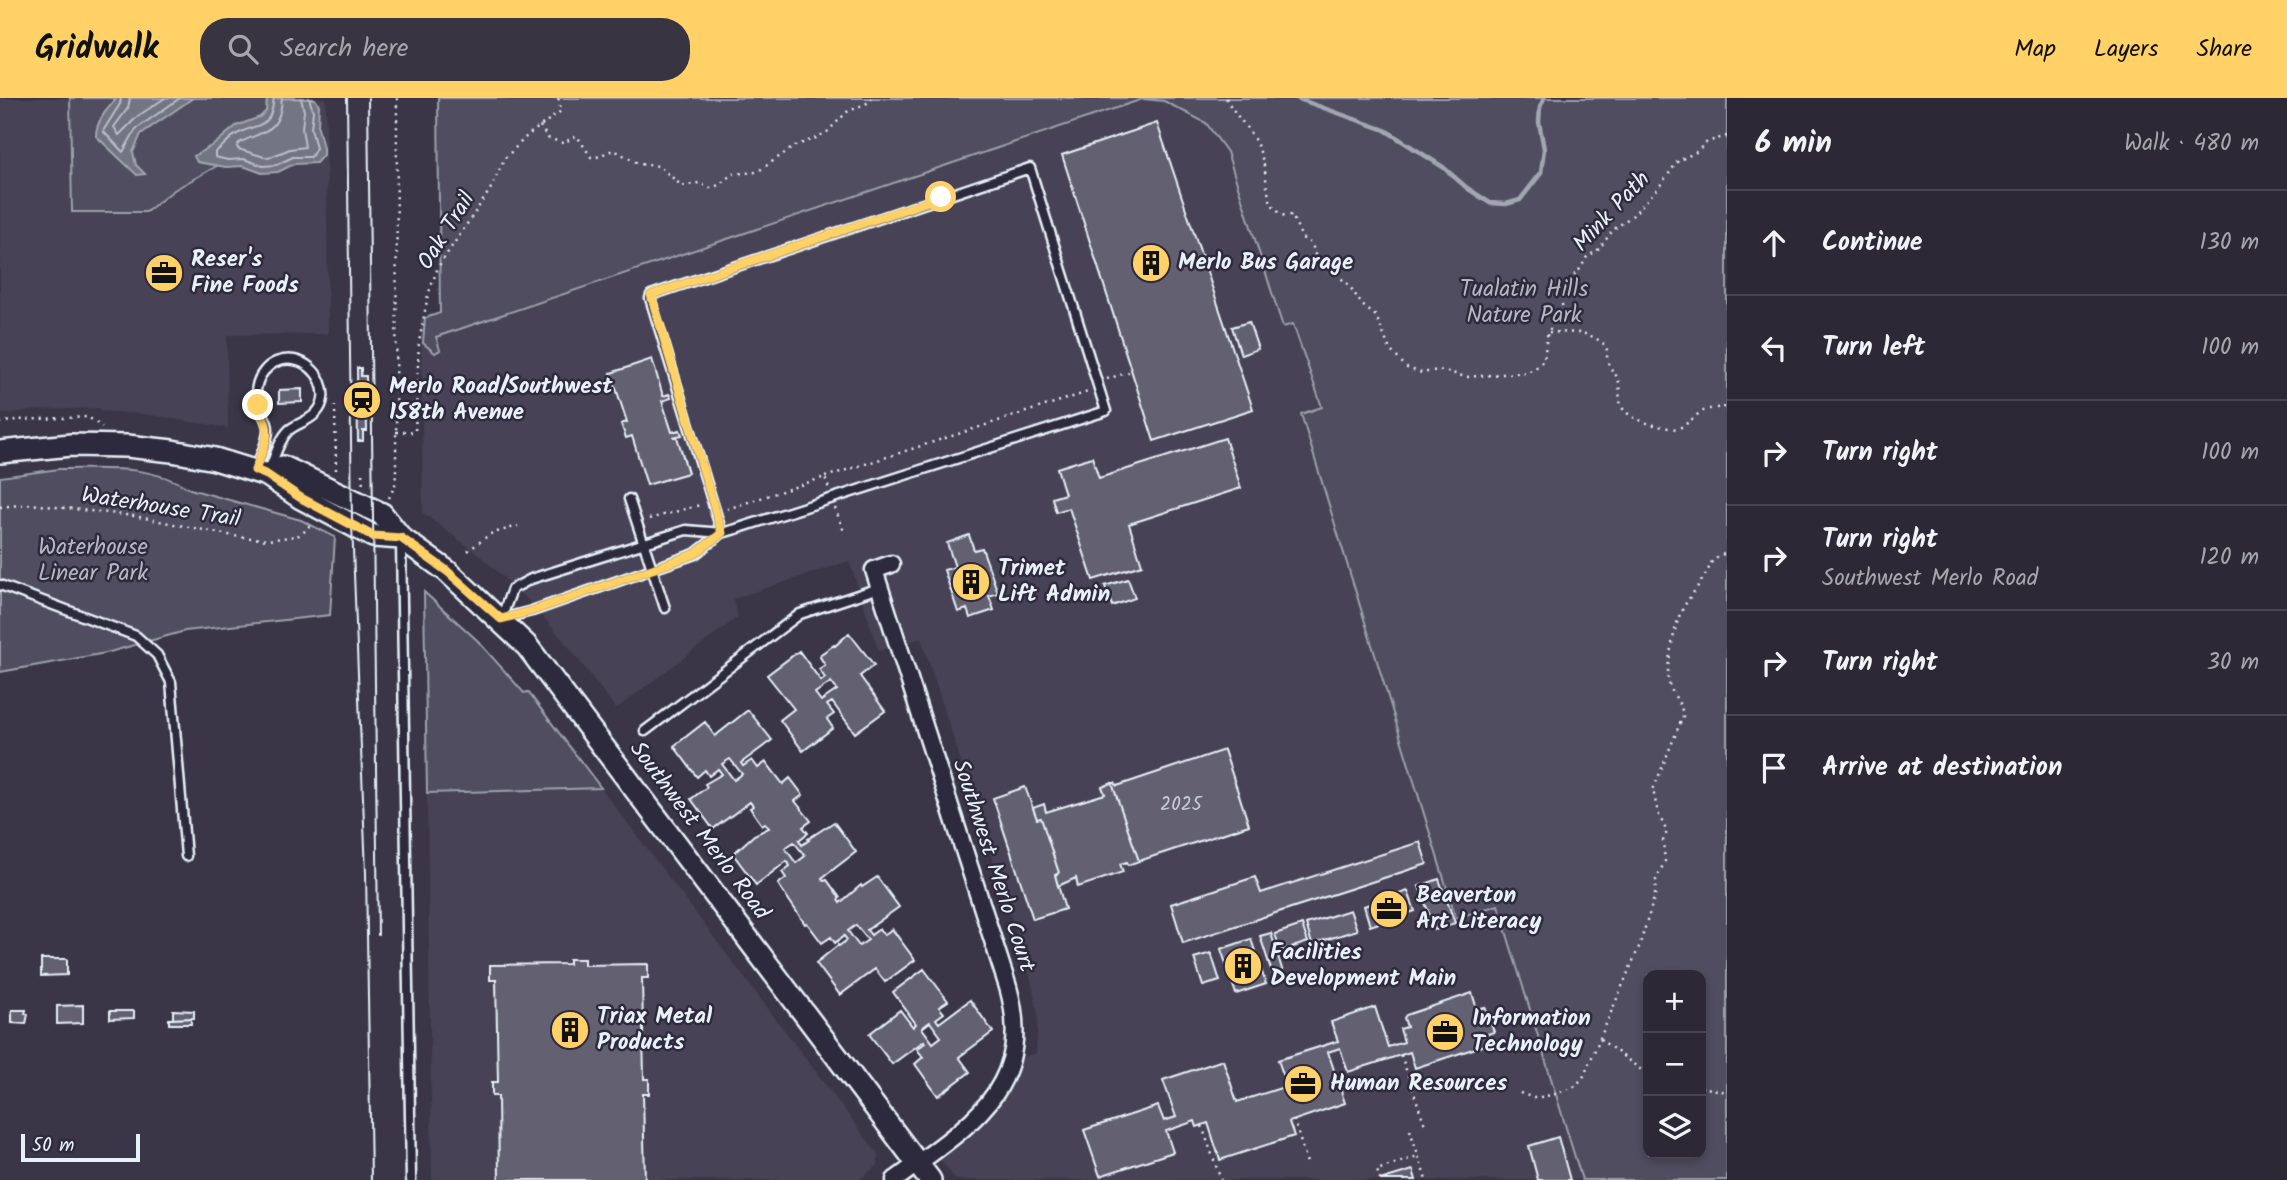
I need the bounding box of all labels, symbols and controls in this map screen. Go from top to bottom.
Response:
search box [200,18,690,81]
text: Gridwalk [35,23,158,76]
text: Search here [280,28,409,70]
icon: search [224,30,262,68]
text: Map [2014,30,2056,69]
text: Layers [2094,30,2158,69]
text: Share [2196,30,2252,69]
text: 6 min [1755,120,1832,168]
text: Walk · 480 m [2124,126,2259,162]
street label: Mink Path [1565,163,1659,261]
route start [925,181,956,212]
street label: Oak Trail [409,184,485,277]
text: Continue [1822,222,1923,264]
icon: ahead [1755,224,1793,262]
text: 130 m [2200,225,2259,261]
place label: Reser's Fine Foods [191,242,299,304]
building icon: Merlo Bus Garage [1130,242,1172,284]
place label: Merlo Bus Garage [1178,245,1353,281]
office icon: Reser's Fine Foods [143,252,185,294]
park label: Tualatin Hills Nature Park [1460,272,1588,334]
text: Turn left [1822,327,1925,369]
icon: left [1755,329,1793,367]
text: 100 m [2201,330,2259,366]
place label: Merlo Road/Southwest 158th Avenue [389,369,613,431]
station icon: Merlo Road/Southwest 158th Avenue [341,379,383,421]
route end [242,389,273,420]
text: Turn right [1822,432,1938,474]
icon: right [1755,434,1793,472]
text: 100 m [2201,435,2259,471]
street label: Waterhouse Trail [79,478,243,538]
text: Turn right [1822,519,1938,561]
park label: Waterhouse Linear Park [38,530,148,592]
icon: right [1755,539,1793,577]
text: 120 m [2199,540,2259,576]
place label: Trimet Lift Admin [998,551,1110,613]
building icon: Trimet Lift Admin [950,561,992,603]
text: Southwest Merlo Road [1822,561,2038,597]
text: Turn right [1822,642,1938,684]
icon: right [1755,644,1793,682]
text: 30 m [2207,645,2259,681]
street label: Southwest Merlo Road [620,734,779,929]
text: Arrive at destination [1822,747,2062,789]
icon: arrive [1755,749,1793,787]
street label: Southwest Merlo Court [942,755,1045,978]
house number: 2025 [1160,790,1204,820]
place label: Beaverton Art Literacy [1416,878,1541,940]
office icon: Beaverton Art Literacy [1368,888,1410,930]
place label: Facilities Development Main [1270,935,1457,997]
building icon: Facilities Development Main [1222,945,1264,987]
map controls [1643,970,1706,1159]
button: + [1643,970,1706,1033]
place label: Triax Metal Products [597,999,713,1061]
place label: Information Technology [1472,1001,1591,1063]
building icon: Triax Metal Products [549,1009,591,1051]
office icon: Information Technology [1424,1011,1466,1053]
button: − [1643,1033,1706,1096]
office icon: Human Resources [1282,1063,1324,1105]
place label: Human Resources [1330,1066,1508,1102]
button: layers [1643,1096,1706,1159]
scale bar [21,1131,140,1163]
text: 50 m [32,1131,74,1161]

